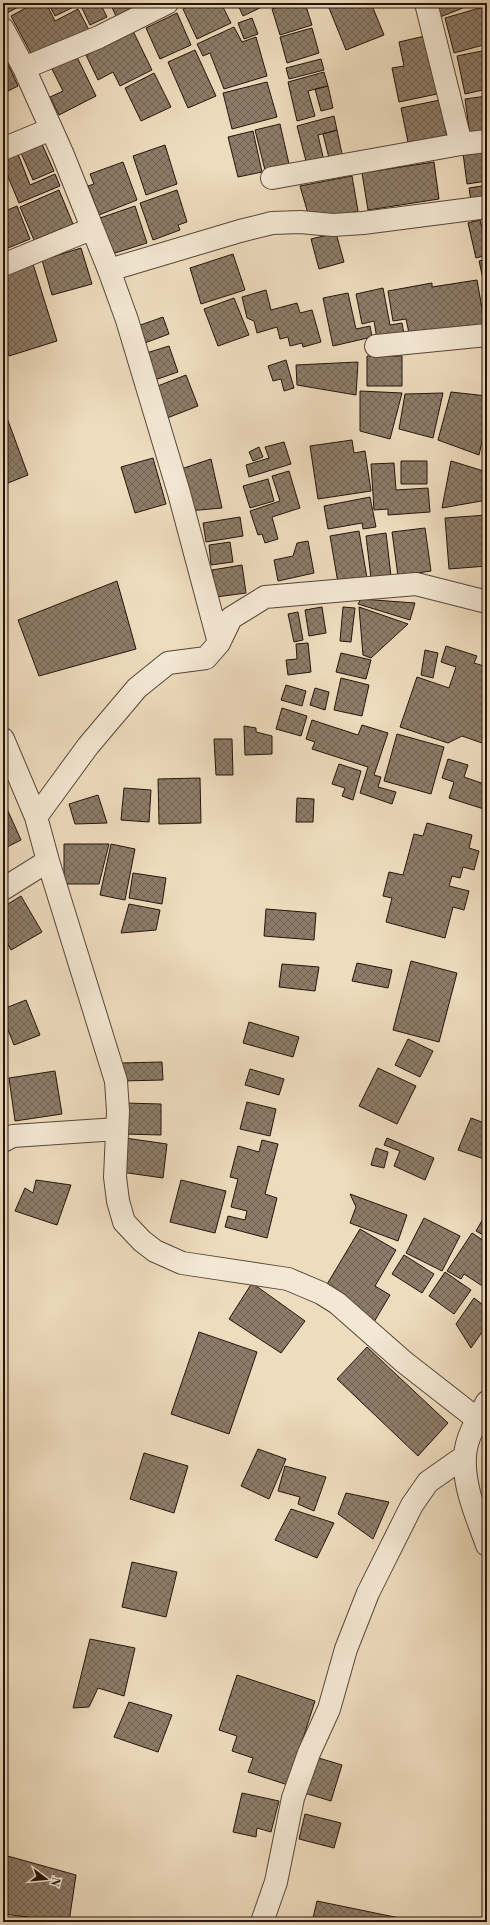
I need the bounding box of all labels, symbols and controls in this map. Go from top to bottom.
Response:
north arrow [26,1859,66,1899]
text: N [47,1875,63,1888]

